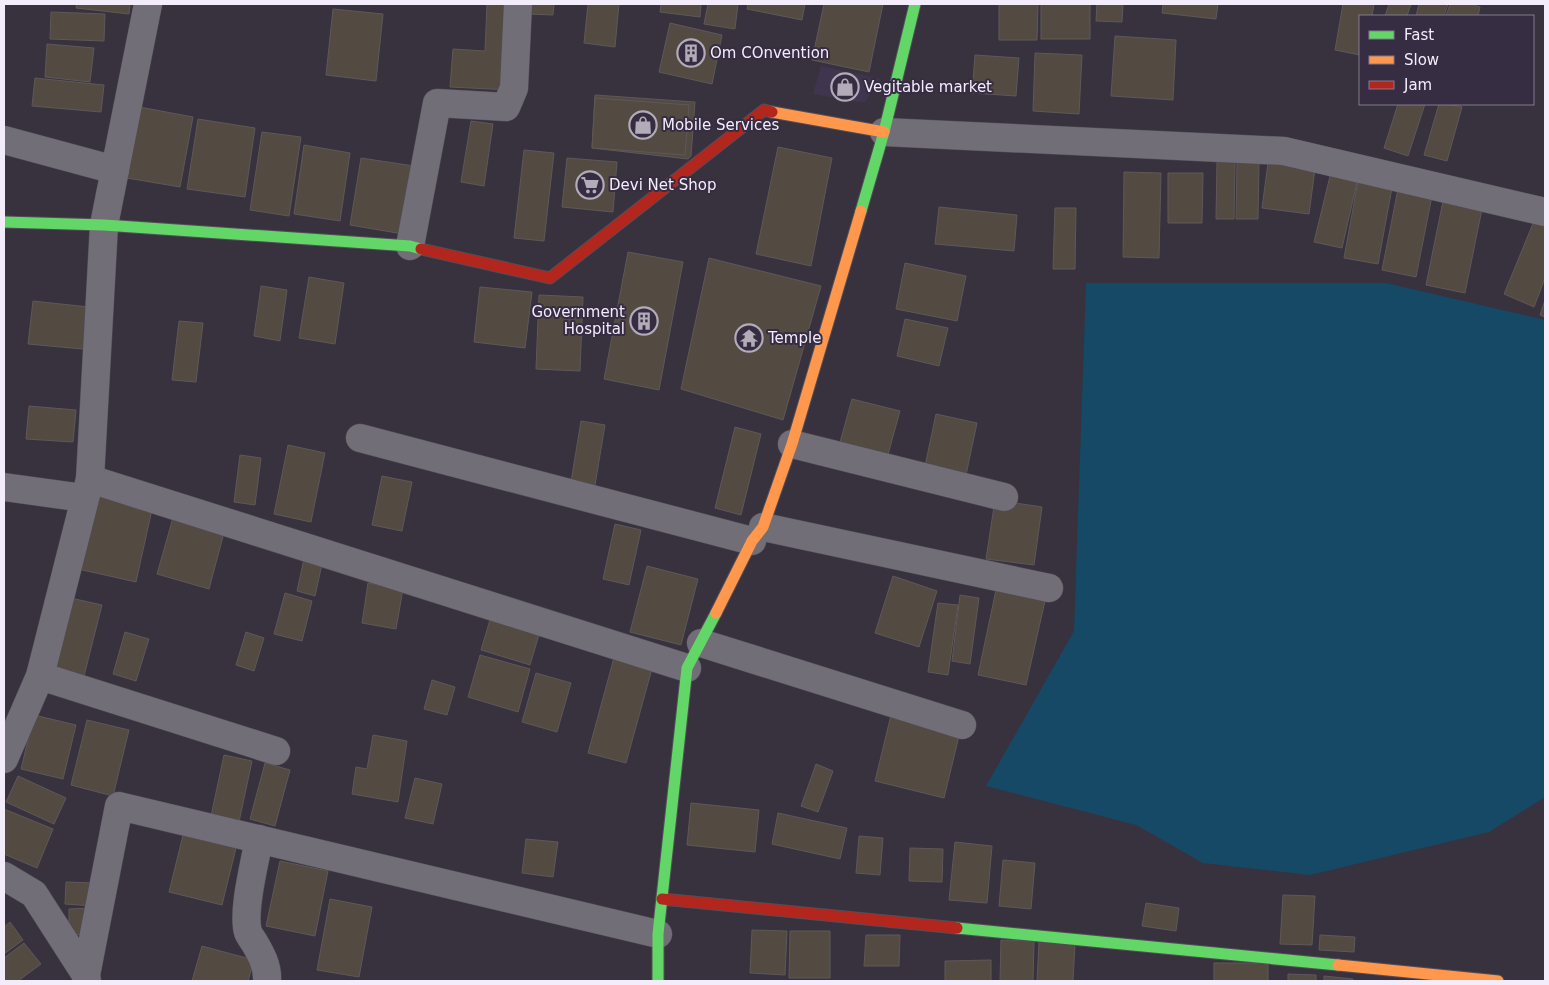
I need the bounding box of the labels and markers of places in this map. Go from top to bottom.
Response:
building icon: Om COnvention [676,38,706,68]
place label: Om COnvention [710,44,829,62]
shop icon: Vegitable market [830,72,860,102]
place label: Vegitable market [864,78,992,96]
shop icon: Mobile Services [628,110,658,140]
place label: Mobile Services [662,116,779,134]
supermarket icon: Devi Net Shop [575,170,605,200]
place label: Devi Net Shop [609,176,716,194]
place label: Government Hospital [531,303,625,338]
building icon: Government Hospital [629,306,659,336]
temple icon: Temple [734,323,764,353]
place label: Temple [767,329,821,347]

